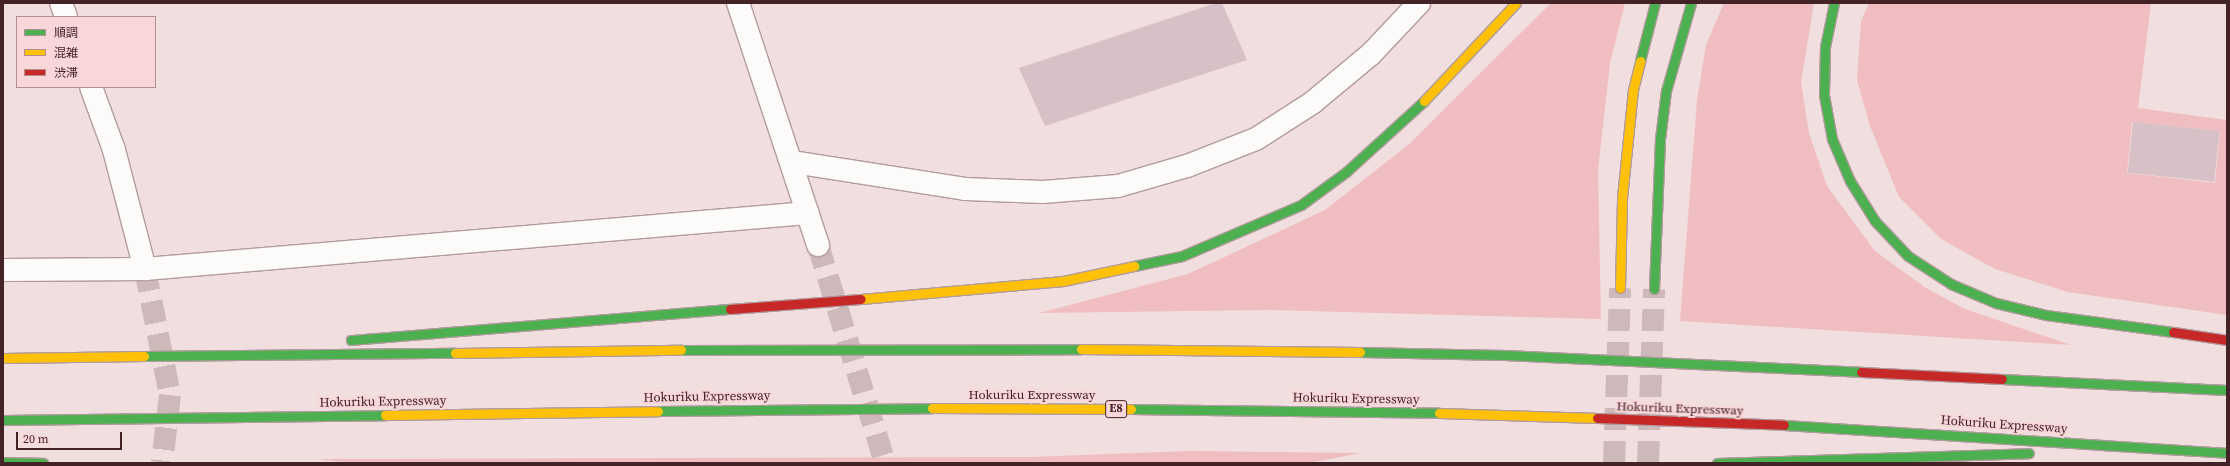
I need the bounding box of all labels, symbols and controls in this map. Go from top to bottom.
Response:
legend [16,16,156,88]
text: 順調 [54,25,78,41]
text: 混雑 [54,45,78,61]
text: 渋滞 [54,65,78,81]
street label: Hokuriku Expressway [969,387,1095,403]
street label: Hokuriku Expressway [643,388,771,406]
street label: Hokuriku Expressway [1292,390,1420,408]
street label: Hokuriku Expressway [319,393,447,411]
road number: E8 [1105,399,1127,419]
street label: Hokuriku Expressway [1616,399,1744,419]
street label: Hokuriku Expressway [1940,413,2068,437]
scale bar [18,424,124,450]
text: 20 m [23,431,49,447]

